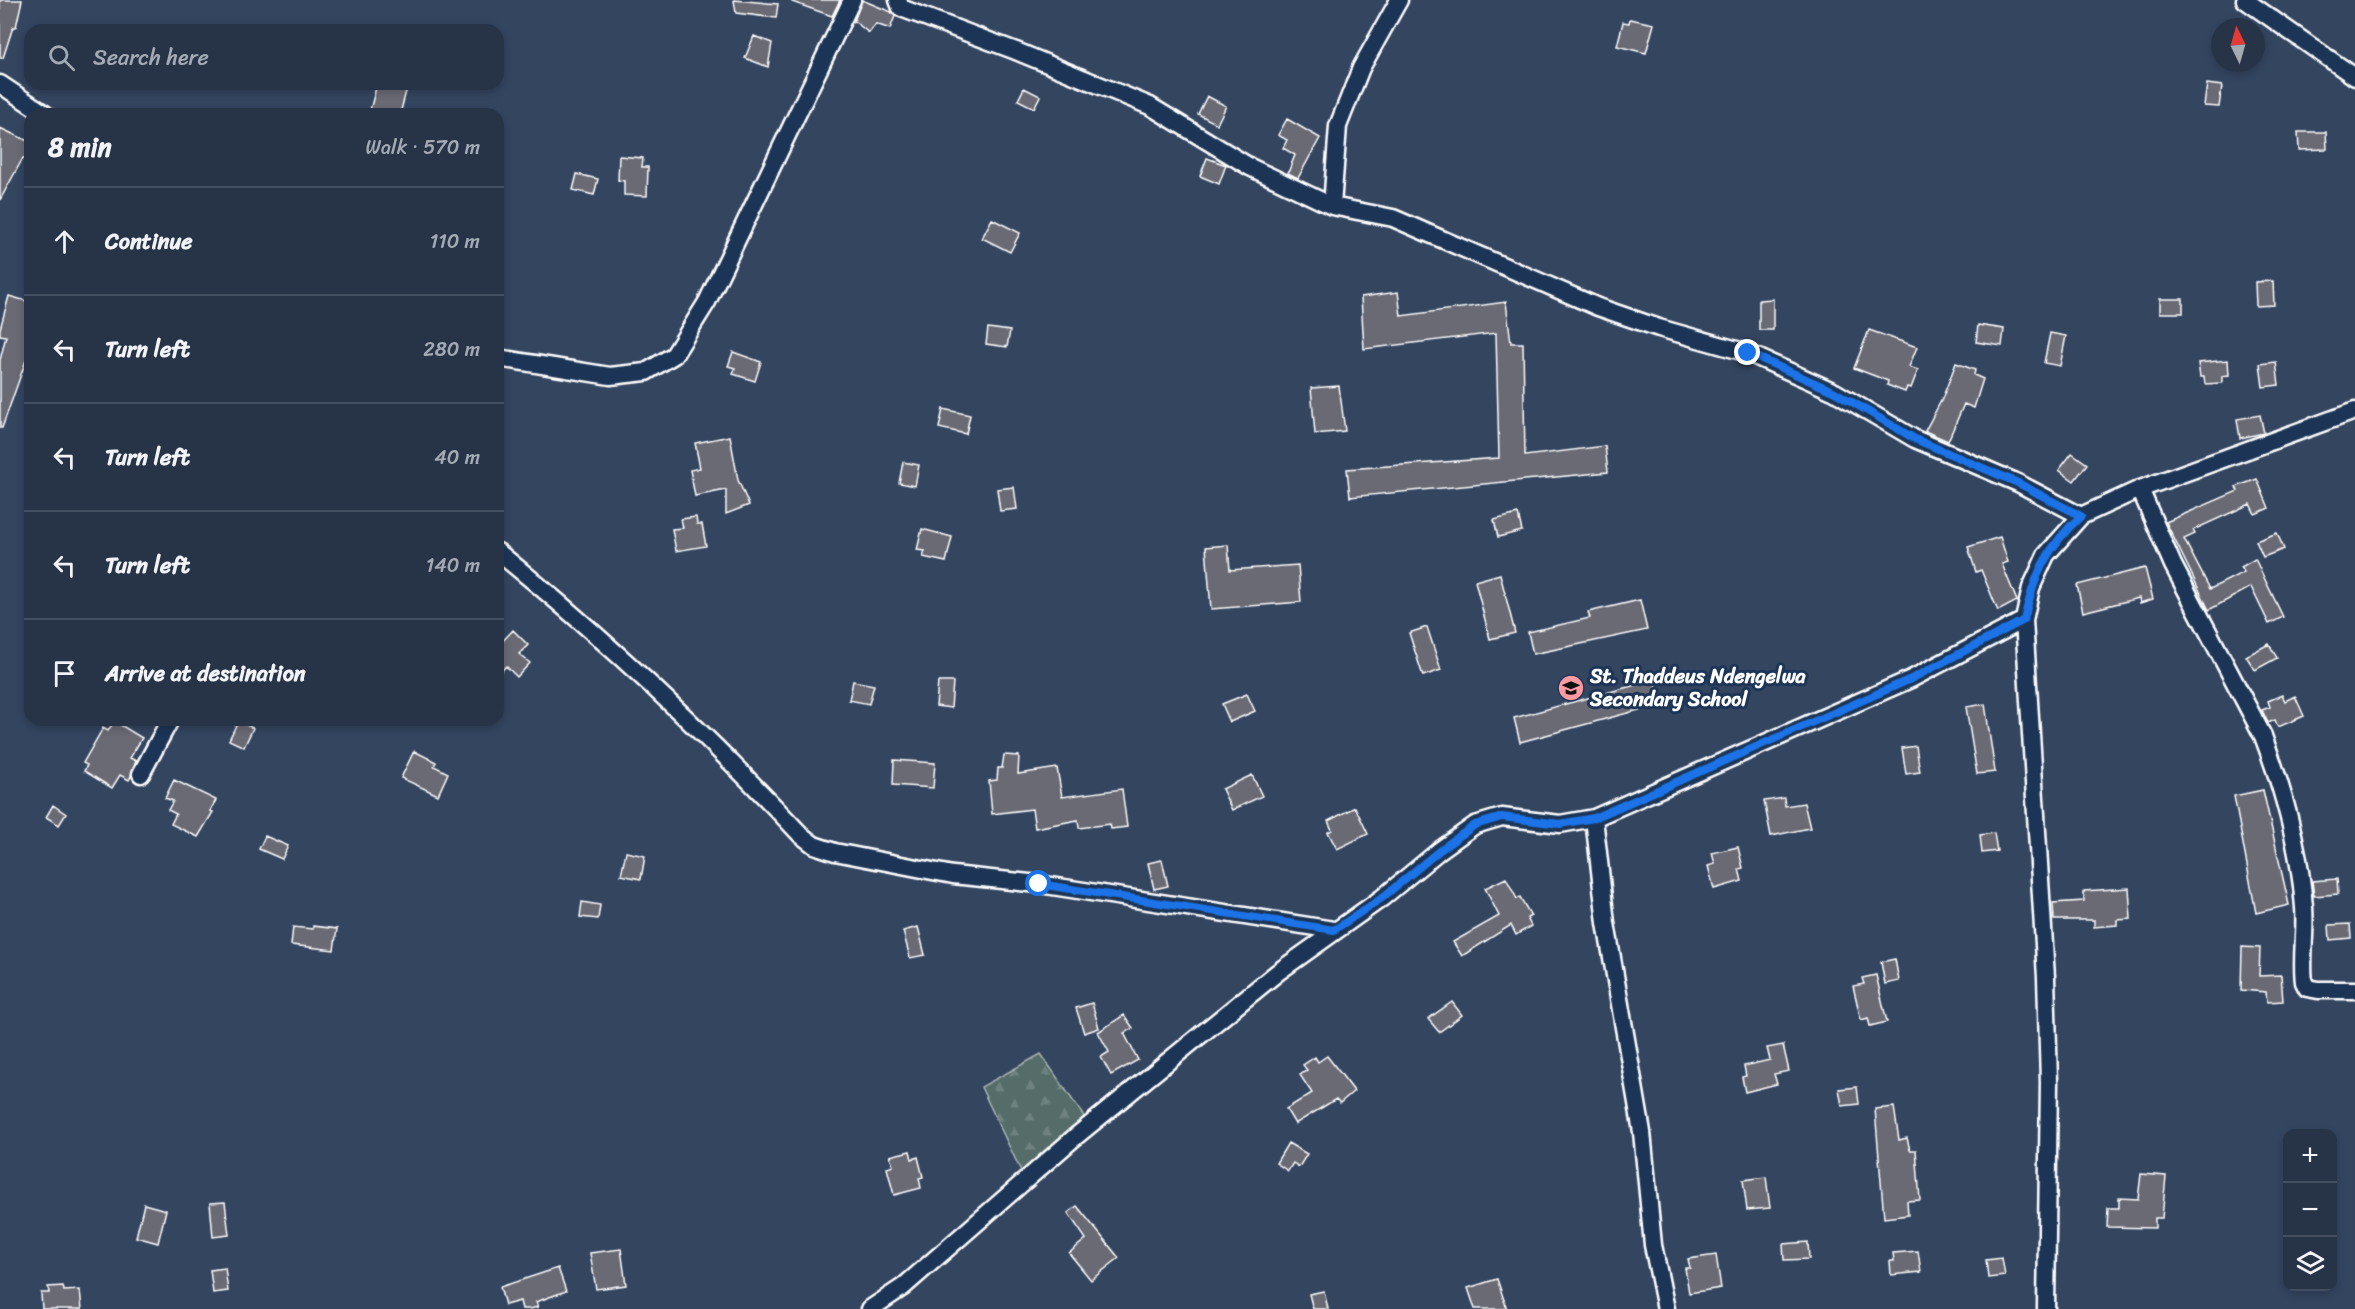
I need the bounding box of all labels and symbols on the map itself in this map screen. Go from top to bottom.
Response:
north arrow [2211,18,2265,72]
route end [1734,339,1760,365]
place label: St. Thaddeus Ndengelwa Secondary School [1589,659,1807,717]
school or university icon: St. Thaddeus Ndengelwa Secondary School [1556,673,1586,703]
route start [1025,870,1051,896]

